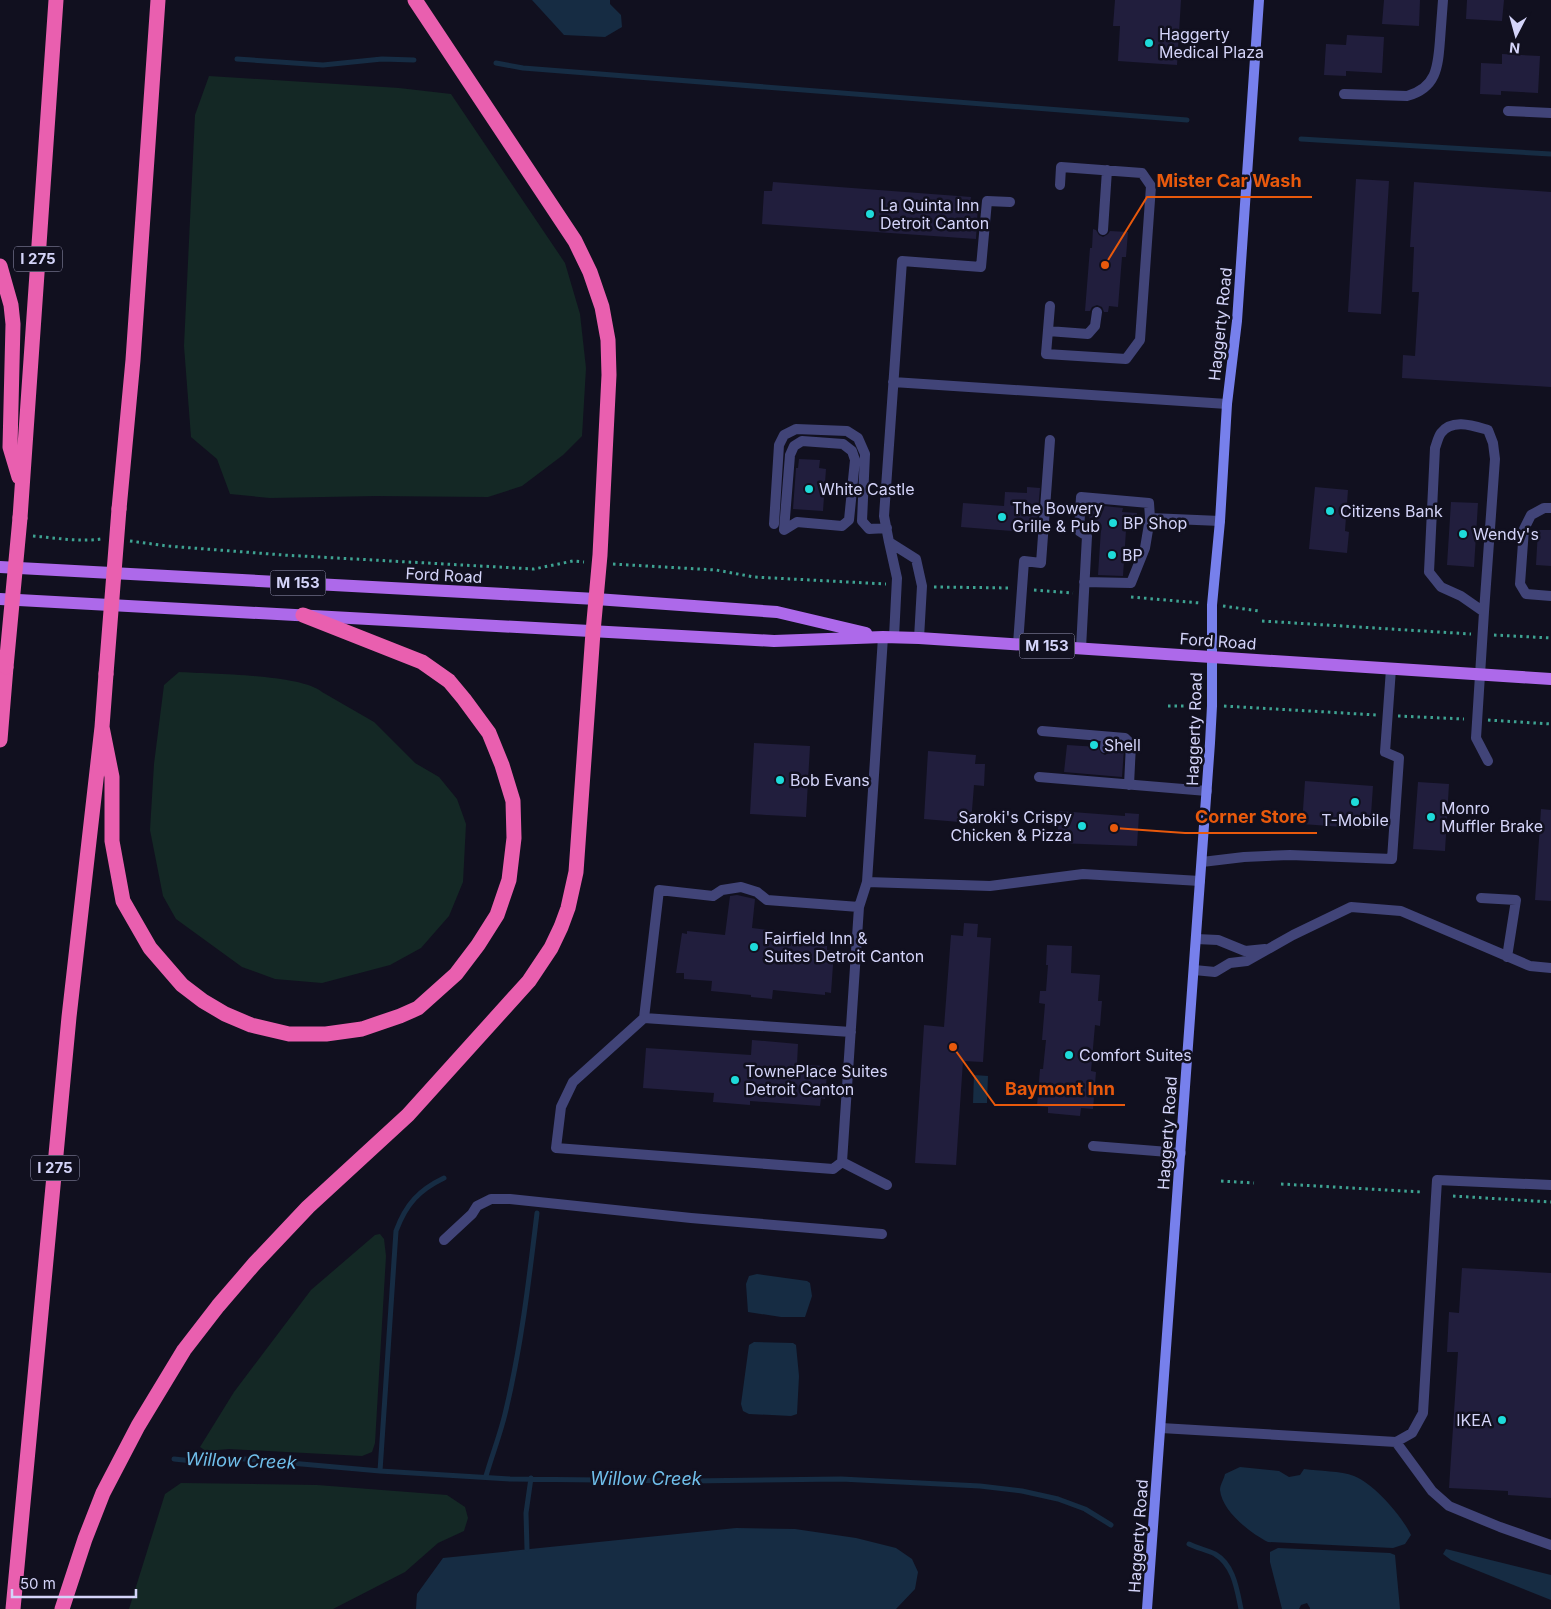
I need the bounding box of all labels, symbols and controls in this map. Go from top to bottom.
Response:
north arrow [1491,10,1541,60]
place label: Haggerty Medical Plaza [1159,24,1264,62]
marker: Haggerty Medical Plaza [1143,37,1155,49]
text: N [1508,39,1521,57]
callout: Mister Car Wash [1147,164,1312,197]
text: Mister Car Wash [1156,170,1302,191]
place label: La Quinta Inn Detroit Canton [880,195,989,233]
marker: La Quinta Inn Detroit Canton [864,208,876,220]
road number: I 275 [14,246,62,272]
street label: Haggerty Road [1204,266,1236,382]
place label: White Castle [819,479,915,499]
marker: White Castle [803,483,815,495]
place label: The Bowery Grille & Pub [1012,498,1103,536]
place label: Citizens Bank [1340,501,1443,521]
marker: Citizens Bank [1324,505,1336,517]
marker: The Bowery Grille & Pub [996,511,1008,523]
place label: BP Shop [1123,513,1187,533]
marker: BP Shop [1107,517,1119,529]
place label: Wendy's [1473,524,1539,544]
marker: Wendy's [1457,528,1469,540]
place label: BP [1122,545,1143,565]
marker: BP [1106,549,1118,561]
street label: Ford Road [405,563,483,587]
road number: M 153 [270,570,326,596]
street label: Ford Road [1179,628,1257,654]
road number: M 153 [1020,634,1074,658]
street label: Haggerty Road [1182,672,1206,786]
place label: Shell [1104,735,1141,755]
marker: Shell [1088,739,1100,751]
place label: Bob Evans [790,770,870,790]
marker: Bob Evans [774,774,786,786]
marker: T-Mobile [1349,796,1361,808]
place label: Monro Muffler Brake [1441,798,1543,836]
callout: Corner Store [1185,800,1317,833]
text: Corner Store [1195,806,1307,827]
place label: Saroki's Crispy Chicken & Pizza [951,807,1072,845]
place label: T-Mobile [1321,810,1389,830]
marker: Monro Muffler Brake [1425,811,1437,823]
marker: Saroki's Crispy Chicken & Pizza [1076,820,1088,832]
place label: Fairfield Inn & Suites Detroit Canton [764,928,924,966]
marker: Fairfield Inn & Suites Detroit Canton [748,941,760,953]
place label: Comfort Suites [1079,1045,1192,1065]
marker: Comfort Suites [1063,1049,1075,1061]
place label: TownePlace Suites Detroit Canton [745,1061,888,1099]
callout: Baymont Inn [995,1072,1125,1105]
marker: TownePlace Suites Detroit Canton [729,1074,741,1086]
street label: Haggerty Road [1153,1076,1181,1190]
text: Baymont Inn [1005,1078,1115,1099]
road number: I 275 [31,1156,79,1180]
place label: IKEA [1456,1410,1492,1430]
marker: IKEA [1496,1414,1508,1426]
water label: Willow Creek [185,1448,298,1473]
water label: Willow Creek [590,1468,703,1489]
street label: Haggerty Road [1124,1479,1152,1593]
scale bar [12,1566,136,1598]
text: 50 m [20,1574,56,1593]

